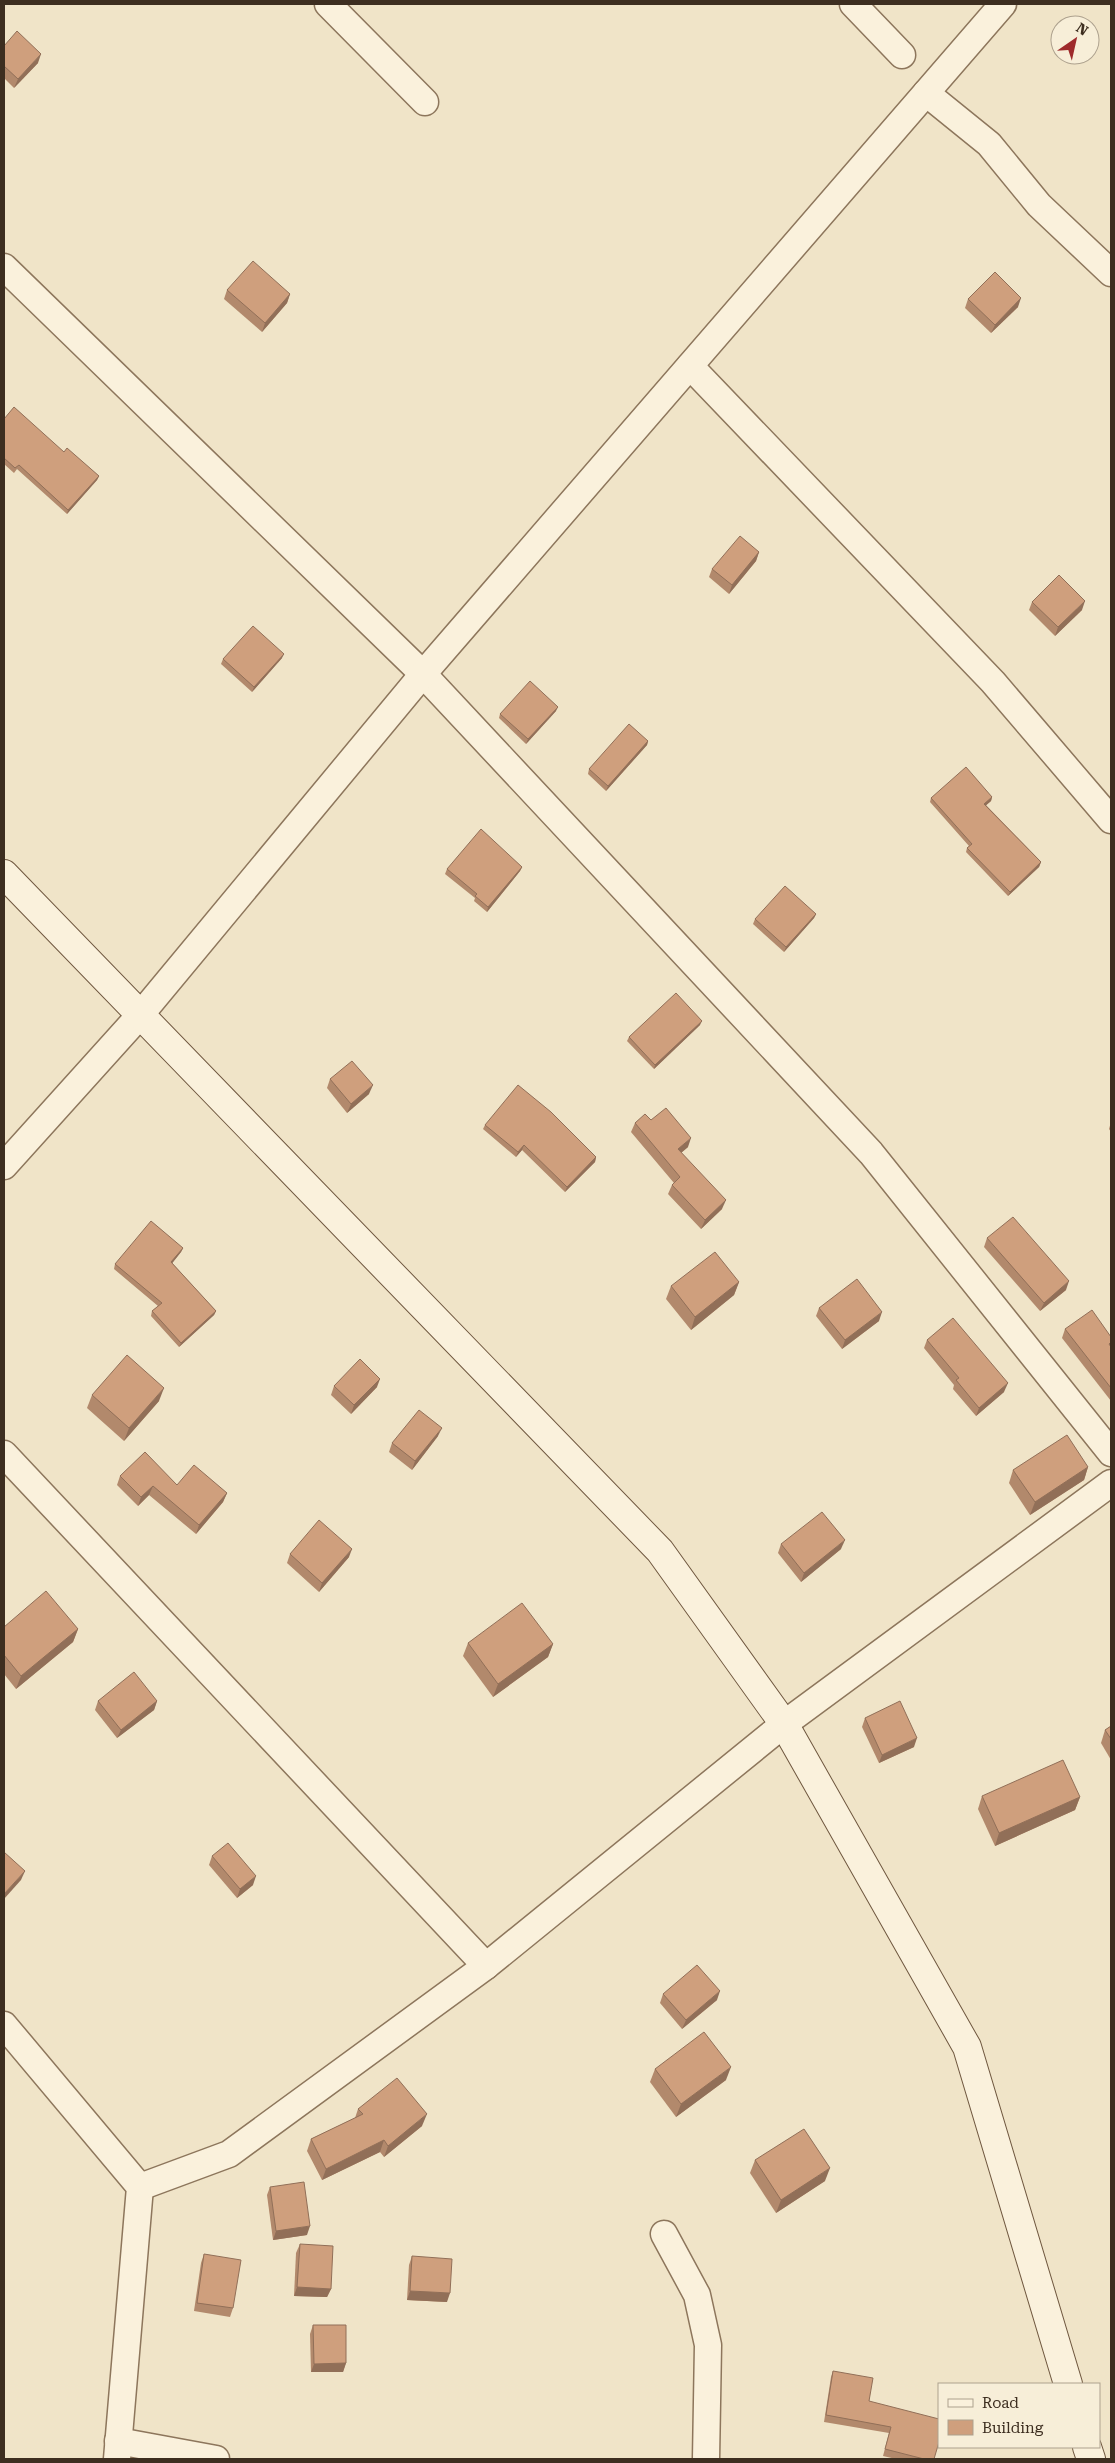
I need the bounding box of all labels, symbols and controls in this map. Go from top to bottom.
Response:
north arrow [1050,15,1100,65]
text: N [1073,20,1091,39]
legend [938,2383,1100,2448]
text: Road [982,2394,1019,2412]
text: Building [982,2419,1044,2437]

